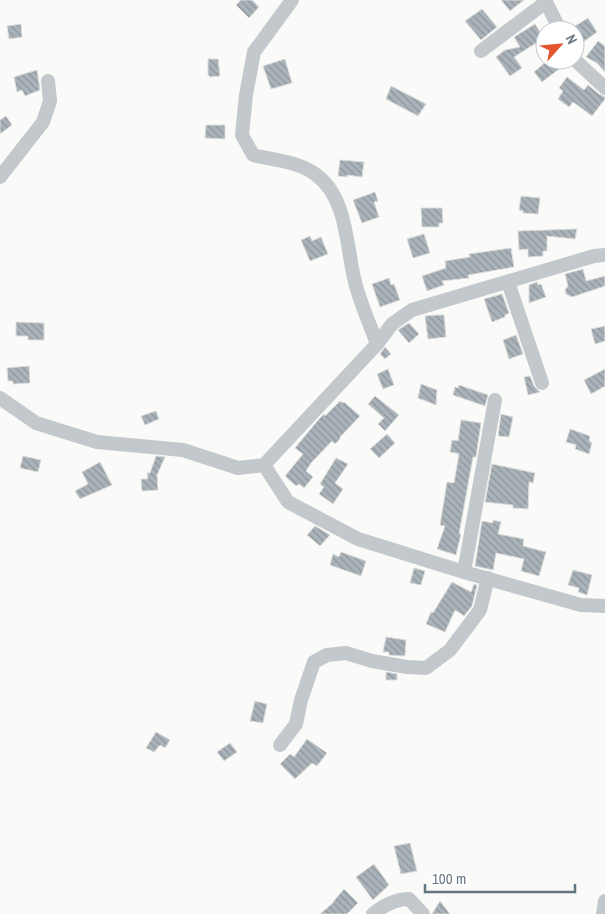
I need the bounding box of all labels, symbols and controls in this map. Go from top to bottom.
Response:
north arrow [535,20,585,70]
text: N [562,31,581,47]
scale bar [425,862,575,894]
text: 100 m [432,868,466,889]

